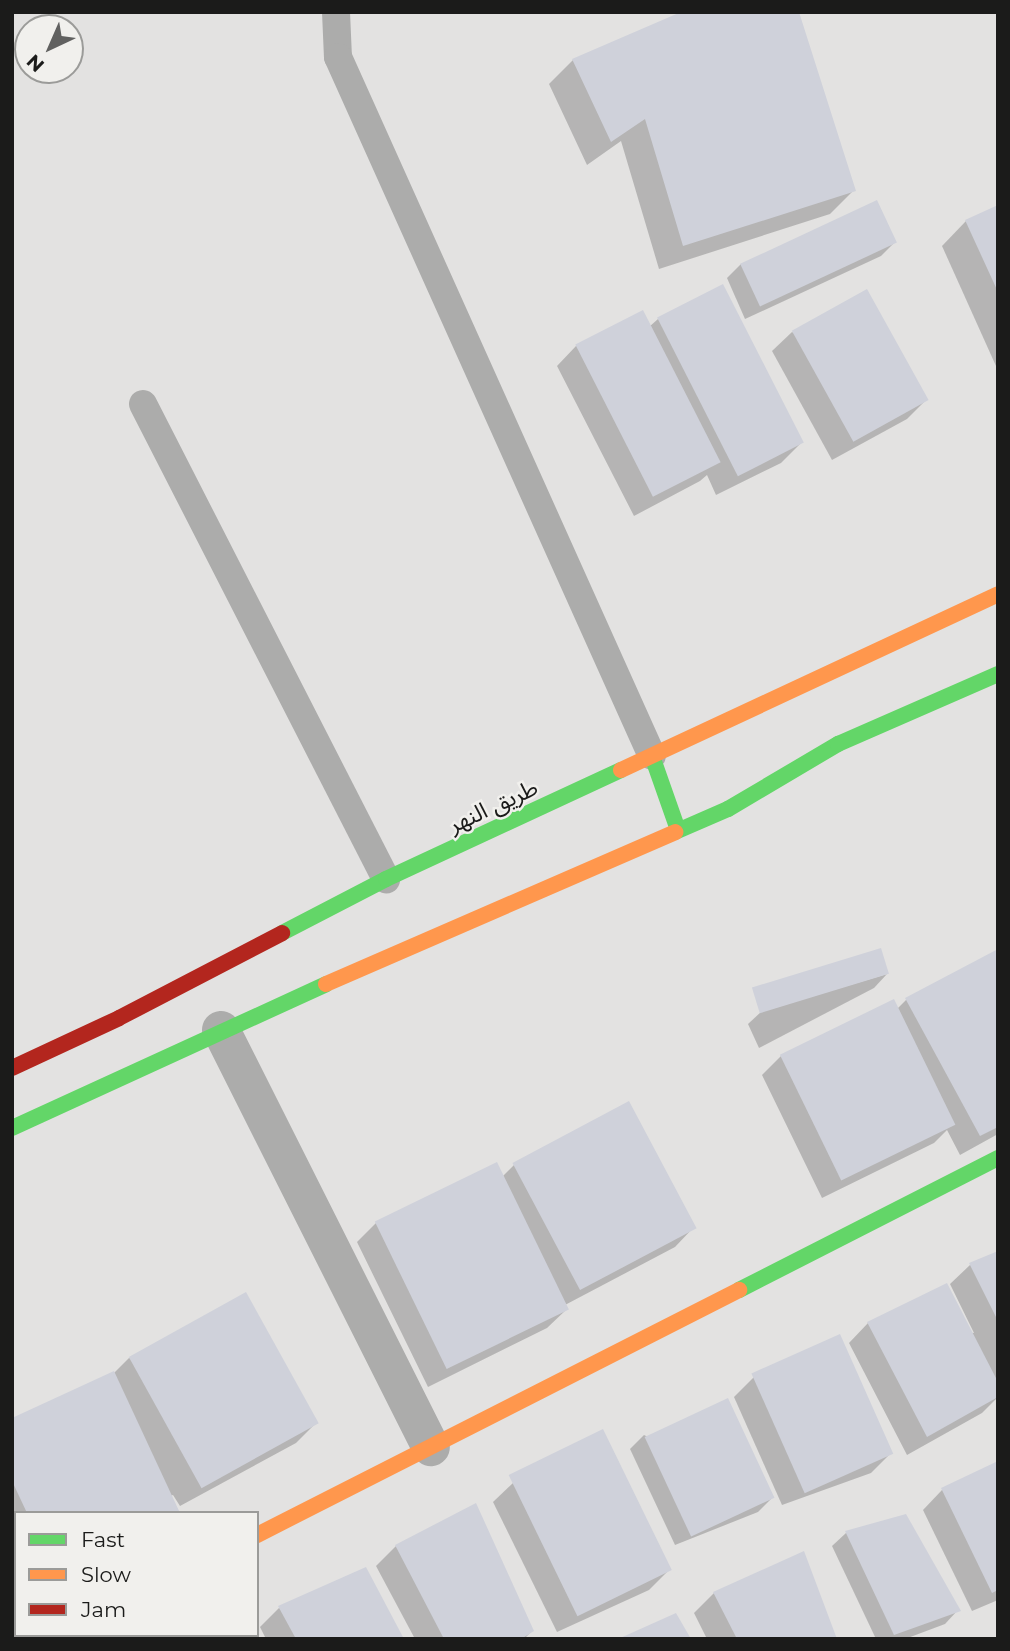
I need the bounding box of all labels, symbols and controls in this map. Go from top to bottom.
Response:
north arrow [14,14,84,84]
text: N [22,49,49,77]
street label: طريق النهر [444,773,542,839]
legend [14,1511,259,1637]
text: Fast [81,1527,125,1552]
text: Slow [81,1562,131,1587]
text: Jam [81,1597,126,1622]

